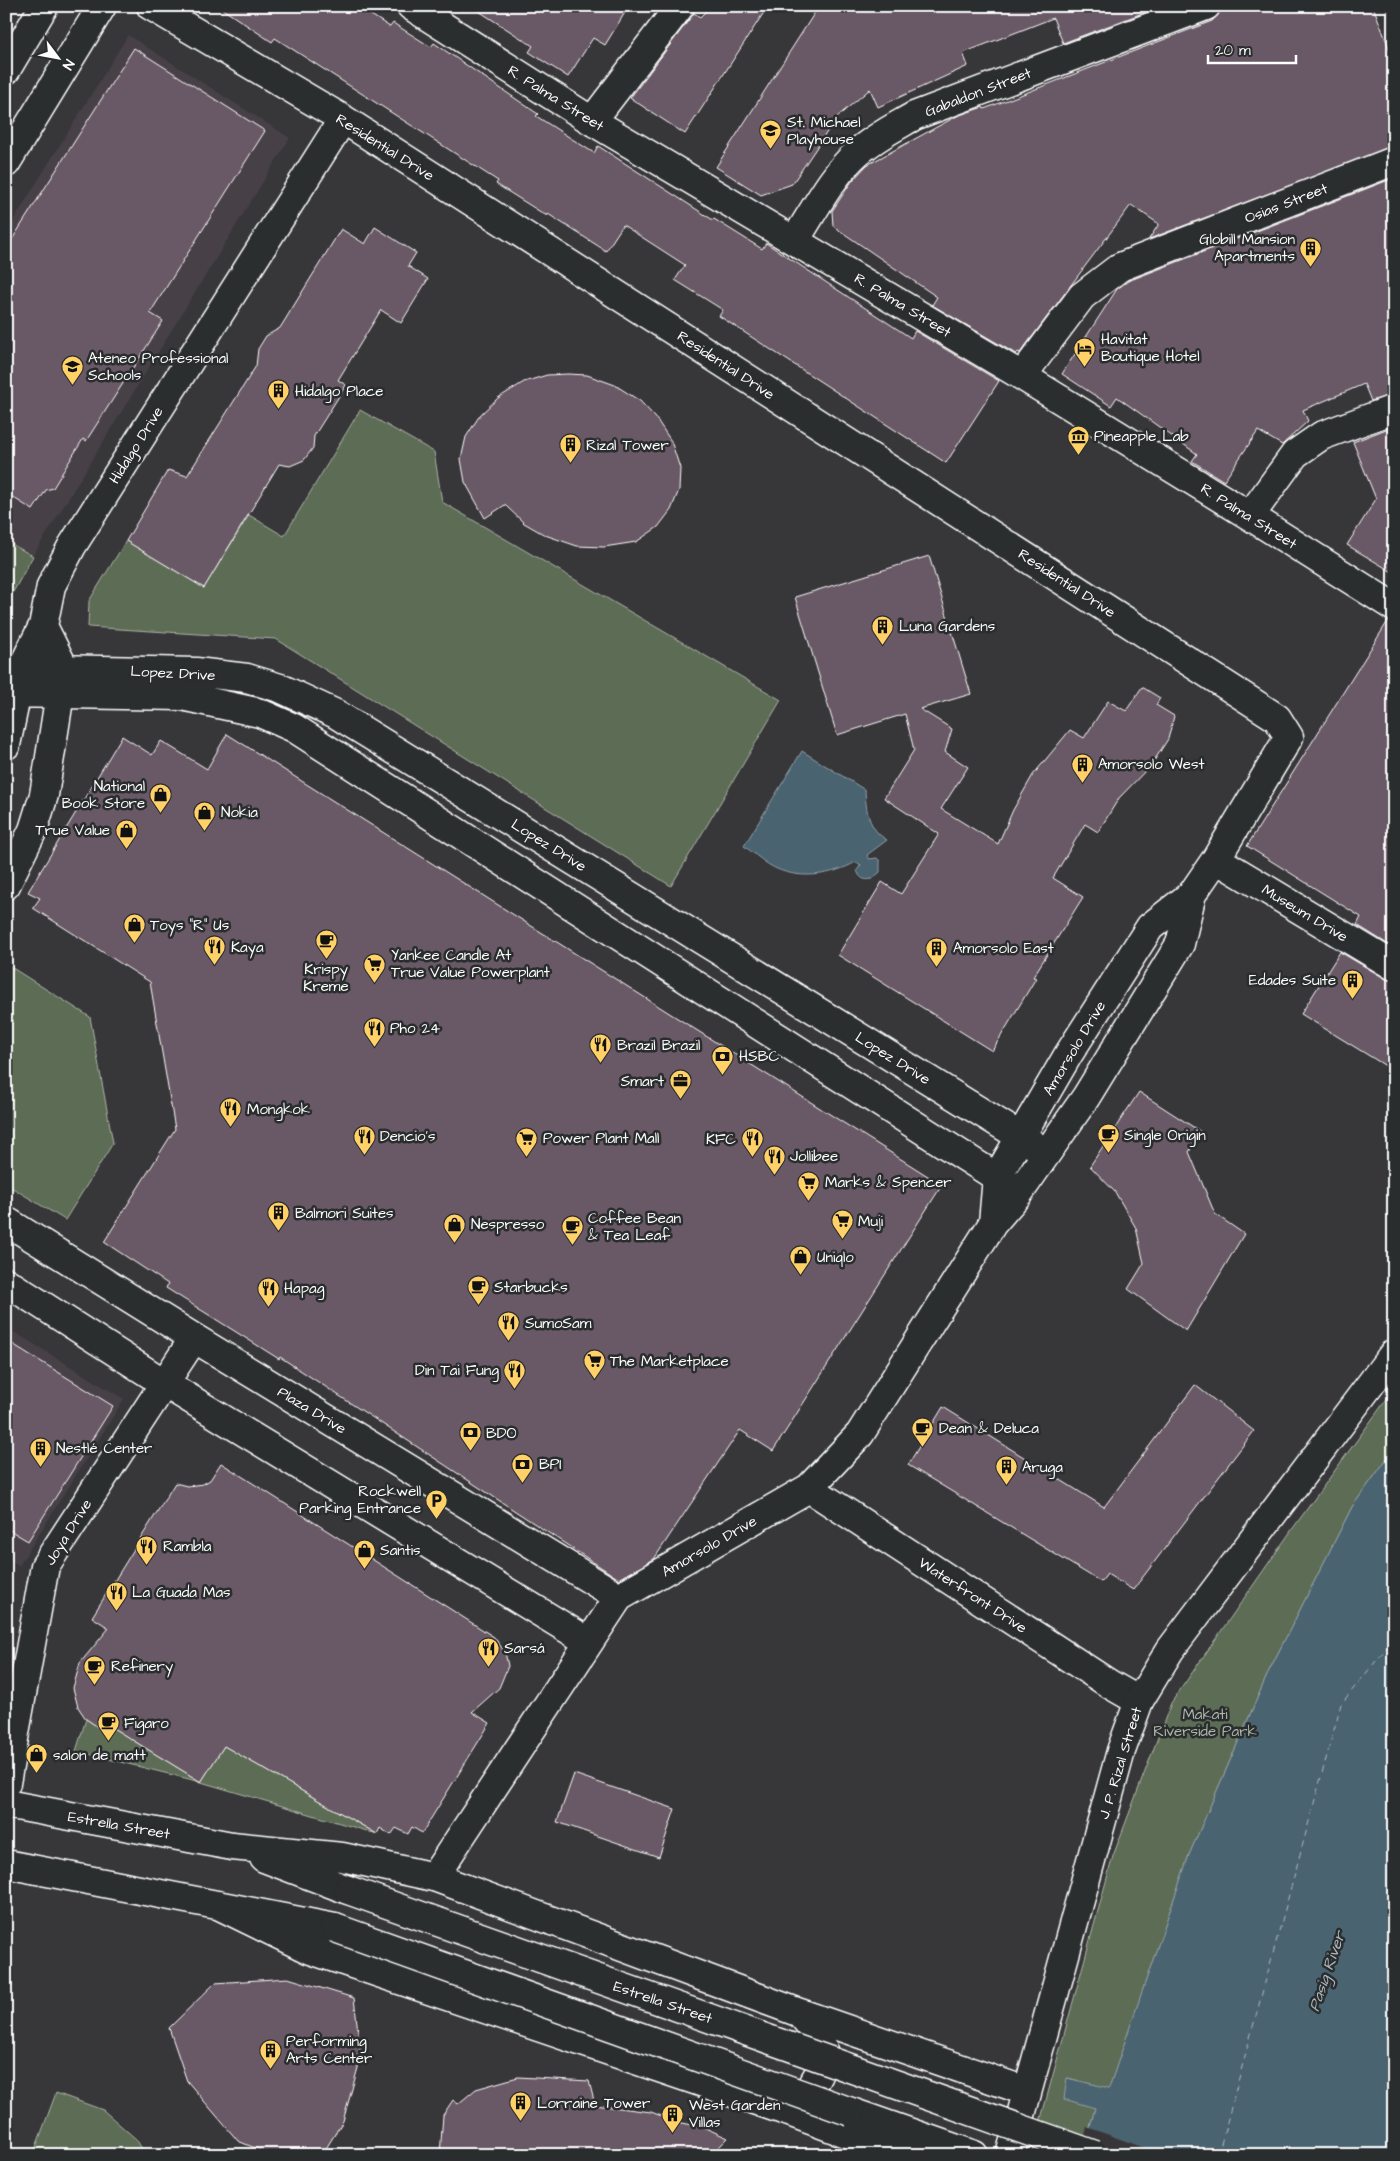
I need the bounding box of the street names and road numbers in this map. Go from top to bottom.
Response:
street label: R. Palma Street [504,60,608,136]
street label: Gabaldon Street [922,63,1034,122]
street label: Residential Drive [332,109,438,186]
street label: Osias Street [1242,178,1331,229]
street label: R. Palma Street [850,268,955,343]
street label: Residential Drive [673,326,779,405]
street label: Hidalgo Drive [104,403,169,488]
street label: R. Palma Street [1197,478,1301,554]
street label: Residential Drive [1014,544,1120,623]
street label: Lopez Drive [130,661,216,686]
street label: Lopez Drive [507,814,590,877]
street label: Museum Drive [1258,879,1352,947]
street label: Amorsolo Drive [1038,997,1111,1099]
street label: Lopez Drive [851,1027,934,1090]
street label: Plaza Drive [273,1382,350,1439]
street label: Joya Drive [40,1495,98,1570]
street label: Amorsolo Drive [658,1511,761,1582]
street label: Waterfront Drive [914,1552,1031,1638]
street label: J. P. Rizal Street [1093,1704,1148,1822]
street label: Estrella Street [66,1806,172,1845]
street label: Estrella Street [610,1976,715,2029]

